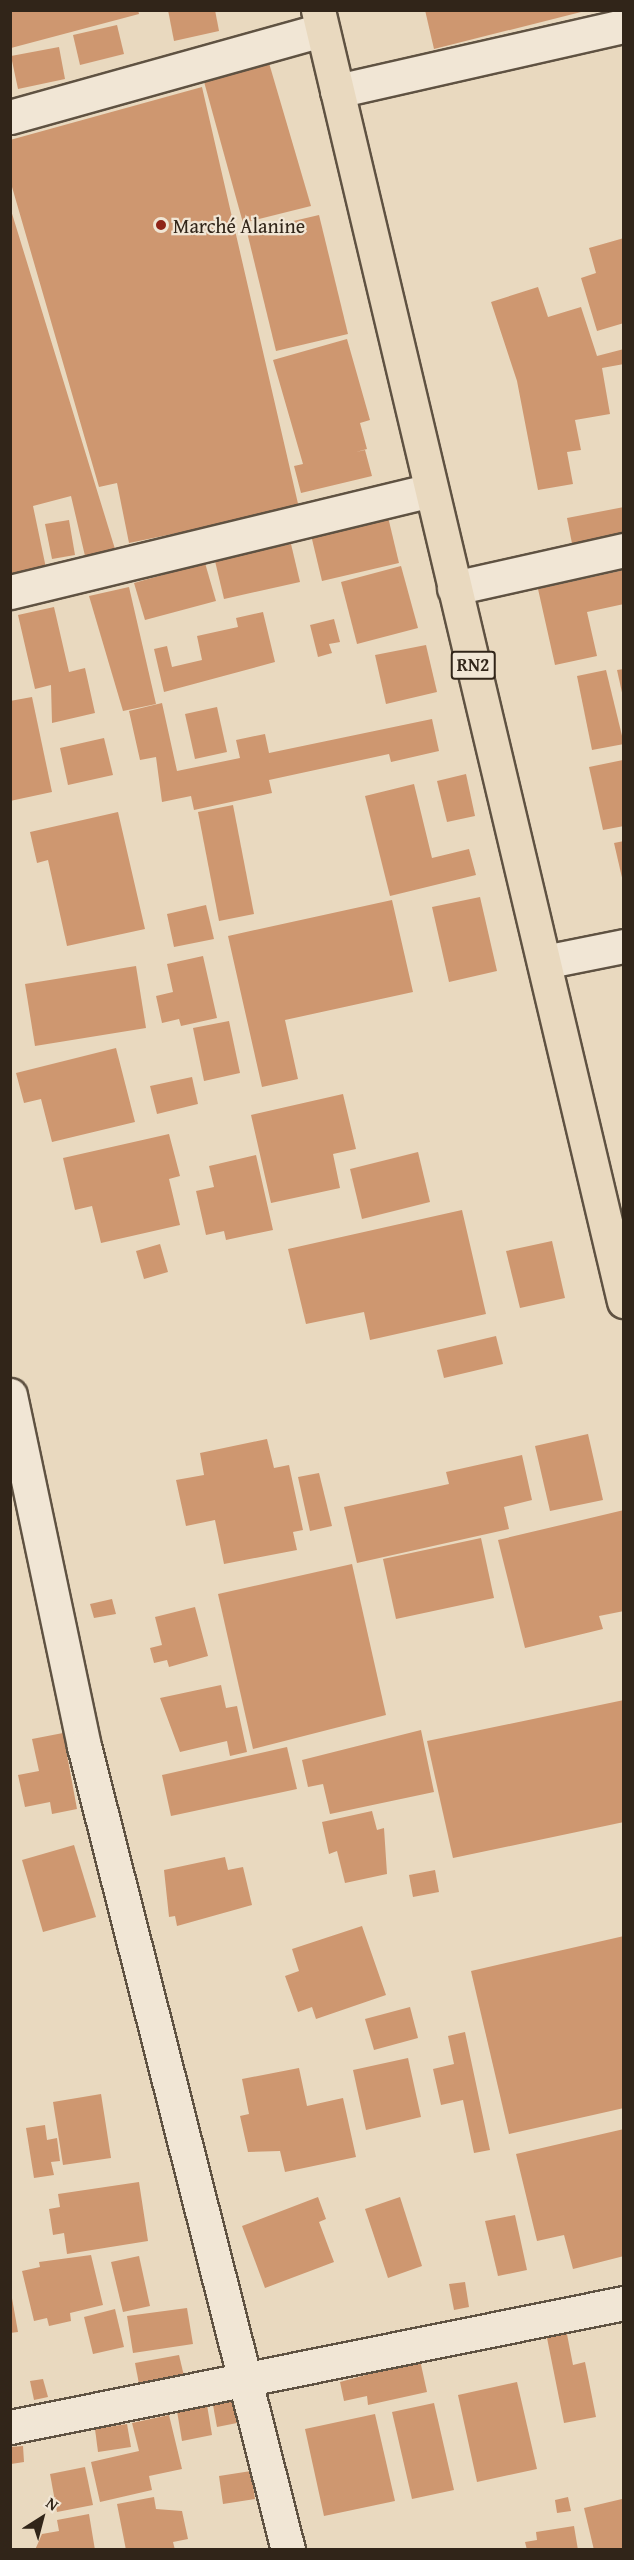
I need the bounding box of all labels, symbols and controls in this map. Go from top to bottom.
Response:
place label: Marché Alanine [173,213,305,237]
marker: Marché Alanine [154,218,168,232]
road number: RN2 [450,650,496,680]
north arrow [12,2488,72,2548]
text: N [41,2491,64,2516]

